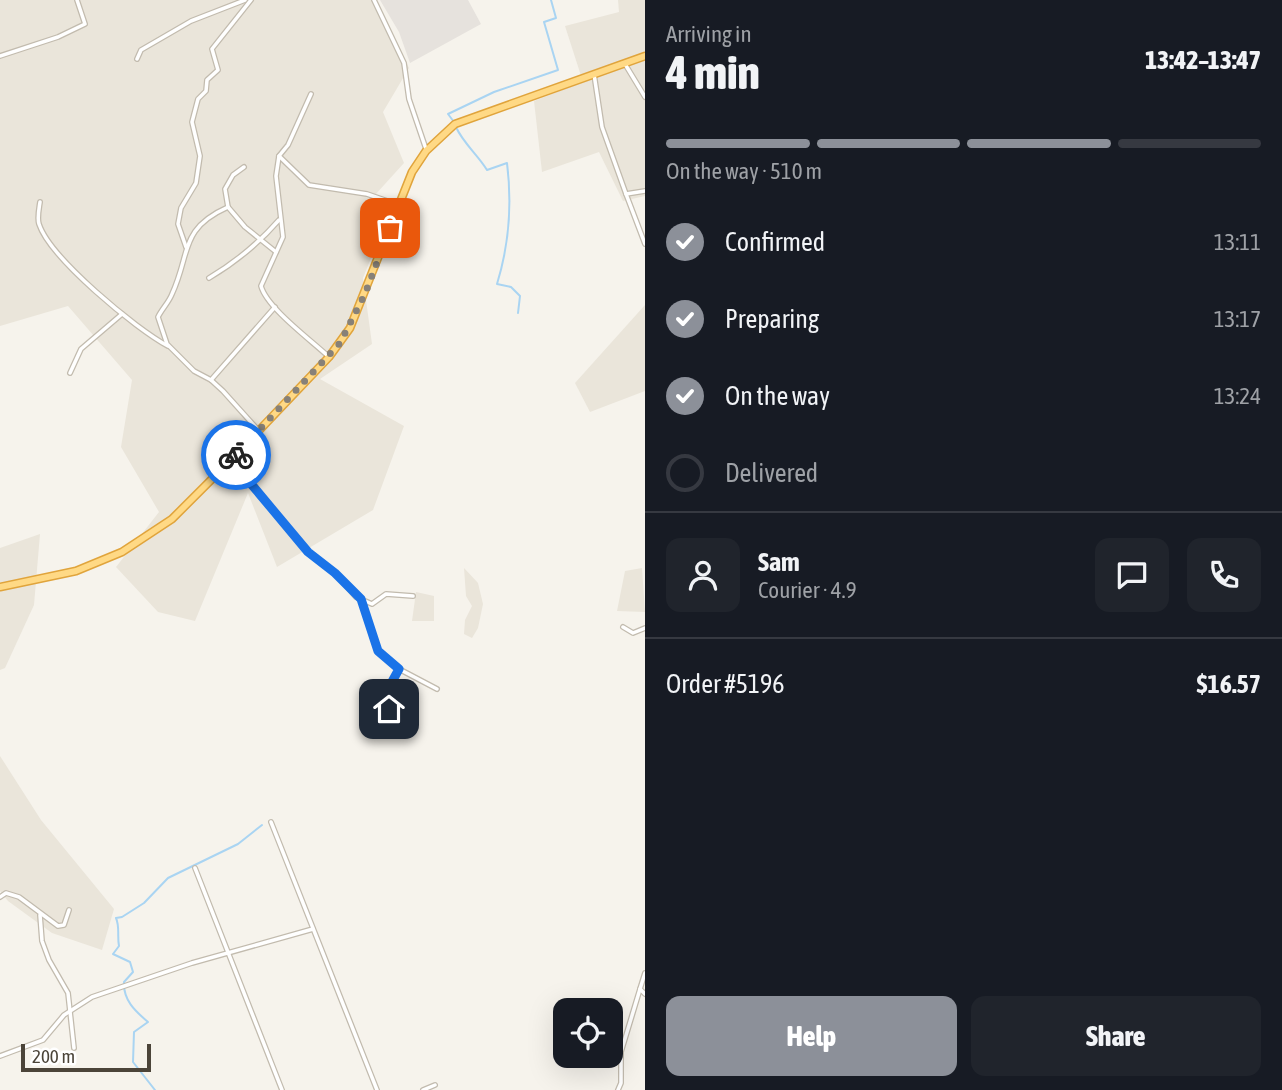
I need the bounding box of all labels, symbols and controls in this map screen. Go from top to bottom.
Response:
text: Arriving in [666,21,752,47]
text: 13:42–13:47 [1145,45,1261,75]
text: 4 min [666,46,760,99]
text: On the way · 510 m [666,158,822,184]
pin [360,198,420,258]
icon: bag [371,209,409,247]
icon: check [666,223,704,261]
text: Confirmed [725,227,825,257]
text: 13:11 [1214,229,1261,255]
icon: check [666,300,704,338]
text: Preparing [725,304,819,334]
text: 13:17 [1214,306,1261,332]
icon: check [666,377,704,415]
text: On the way [725,381,830,411]
text: 13:24 [1214,383,1261,409]
courier [201,420,271,490]
icon: bike [217,436,255,474]
text: Delivered [725,458,818,488]
button: person [666,538,740,612]
button: chat [1095,538,1169,612]
button: phone [1187,538,1261,612]
text: Sam [758,547,800,577]
text: Courier · 4.9 [758,577,857,603]
text: Order #5196 [666,669,785,699]
text: $16.57 [1197,669,1261,699]
pin [359,679,419,739]
icon: home [370,690,408,728]
button: Help [666,996,957,1076]
button: Share [971,996,1261,1076]
map controls [553,998,623,1068]
button: locate [553,998,623,1068]
scale bar [21,1041,150,1073]
text: 200 m [32,1045,75,1067]

